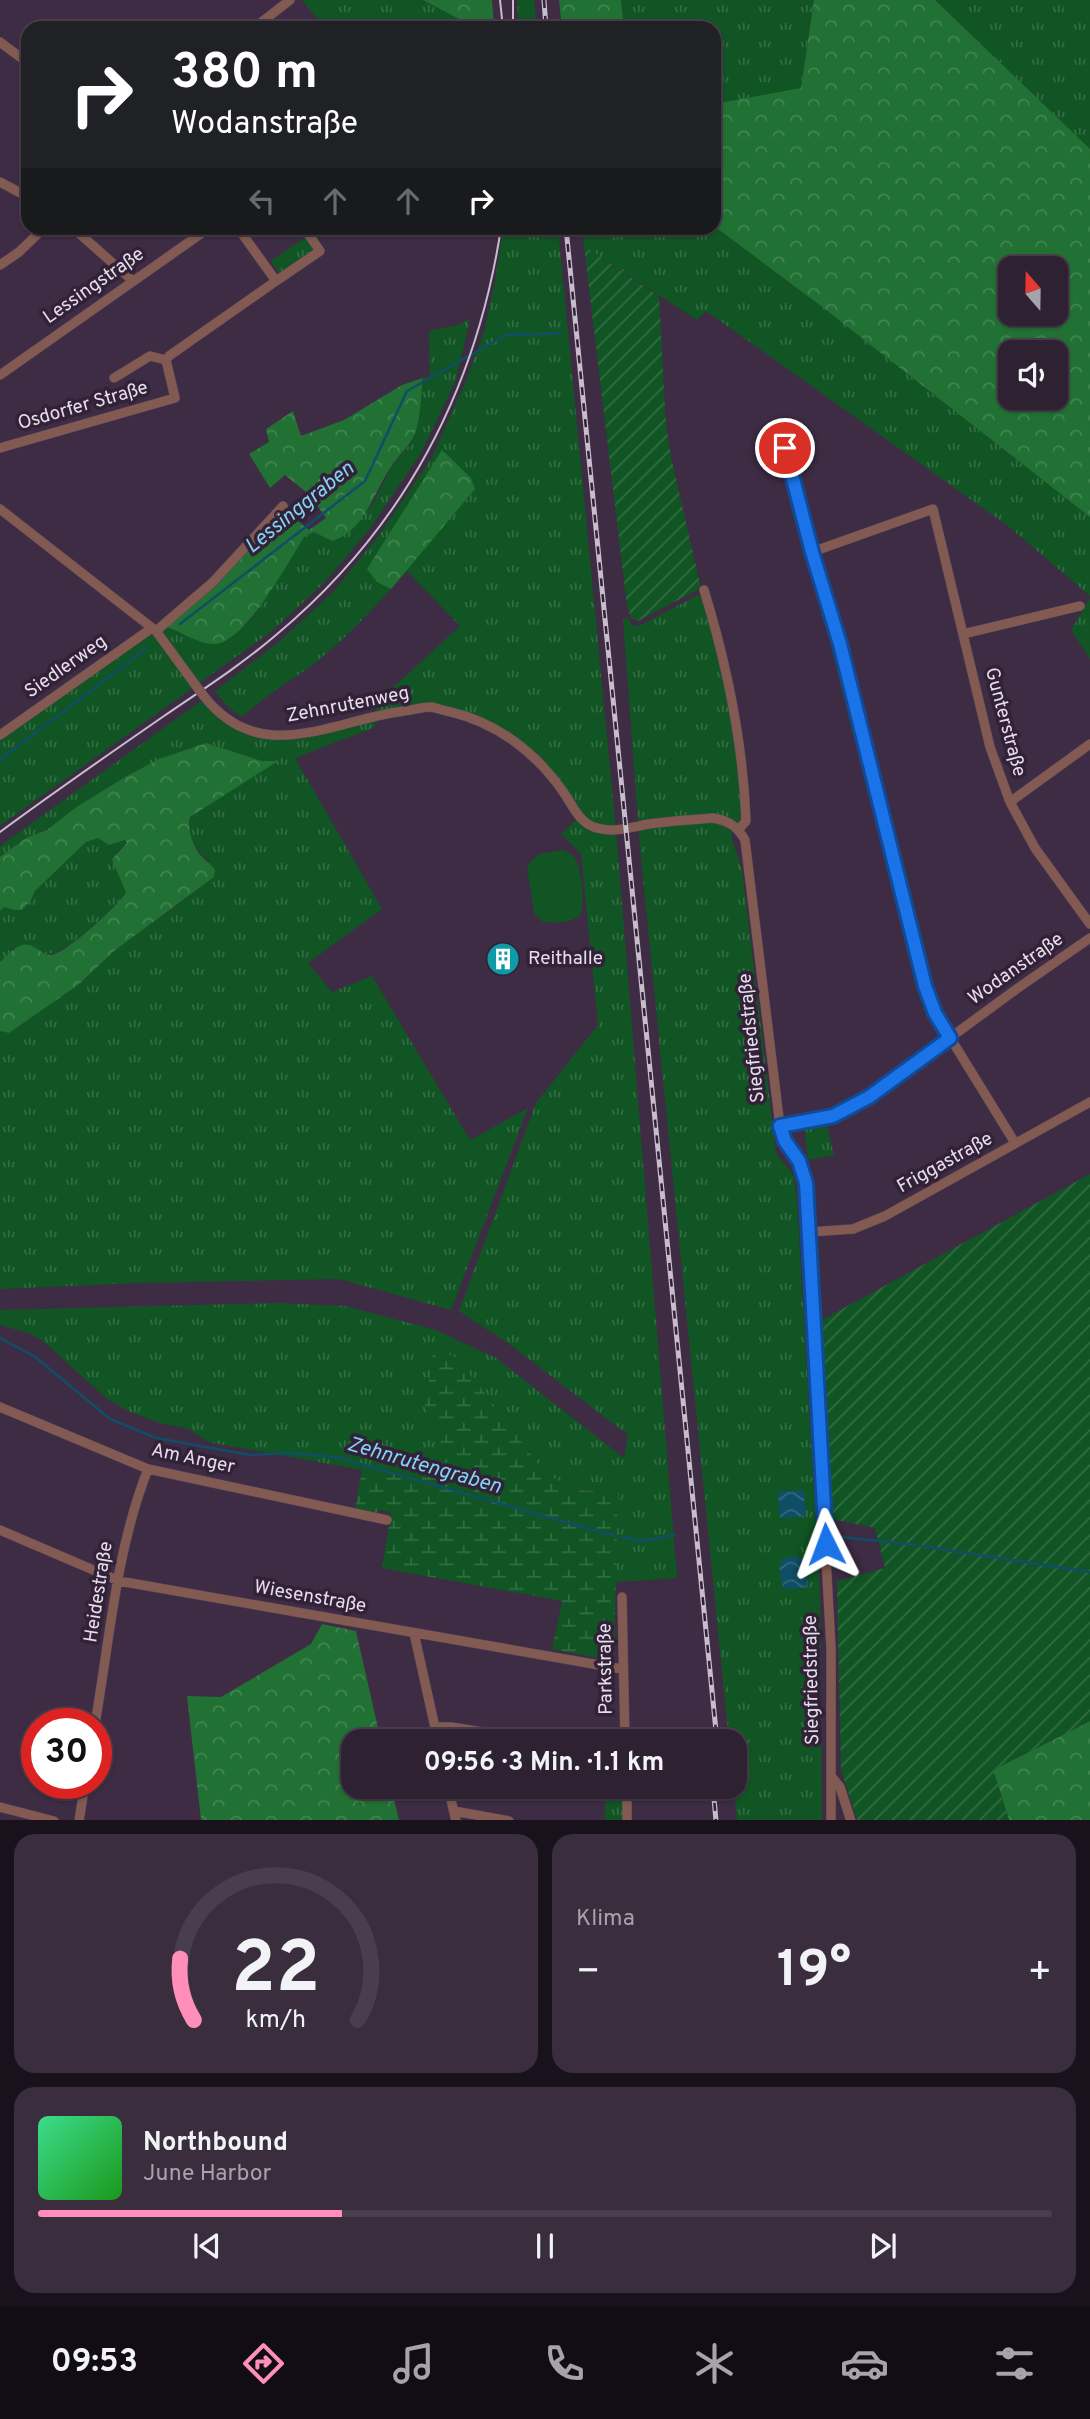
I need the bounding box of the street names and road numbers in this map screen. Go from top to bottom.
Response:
street label: Lessingstraße [39,242,149,330]
street label: Osdorfer Straße [15,376,151,436]
street label: Siedlerweg [20,630,112,704]
street label: Gunterstraße [979,665,1031,779]
street label: Zehnrutenweg [285,681,411,729]
street label: Wodanstraße [964,927,1068,1011]
street label: Siegfriedstraße [733,972,771,1104]
street label: Friggastraße [893,1127,997,1199]
street label: Am Anger [149,1438,238,1480]
street label: Heidestraße [79,1540,119,1644]
street label: Wiesenstraße [252,1575,368,1619]
street label: Siegfriedstraße [799,1615,825,1745]
street label: Parkstraße [593,1623,619,1715]

